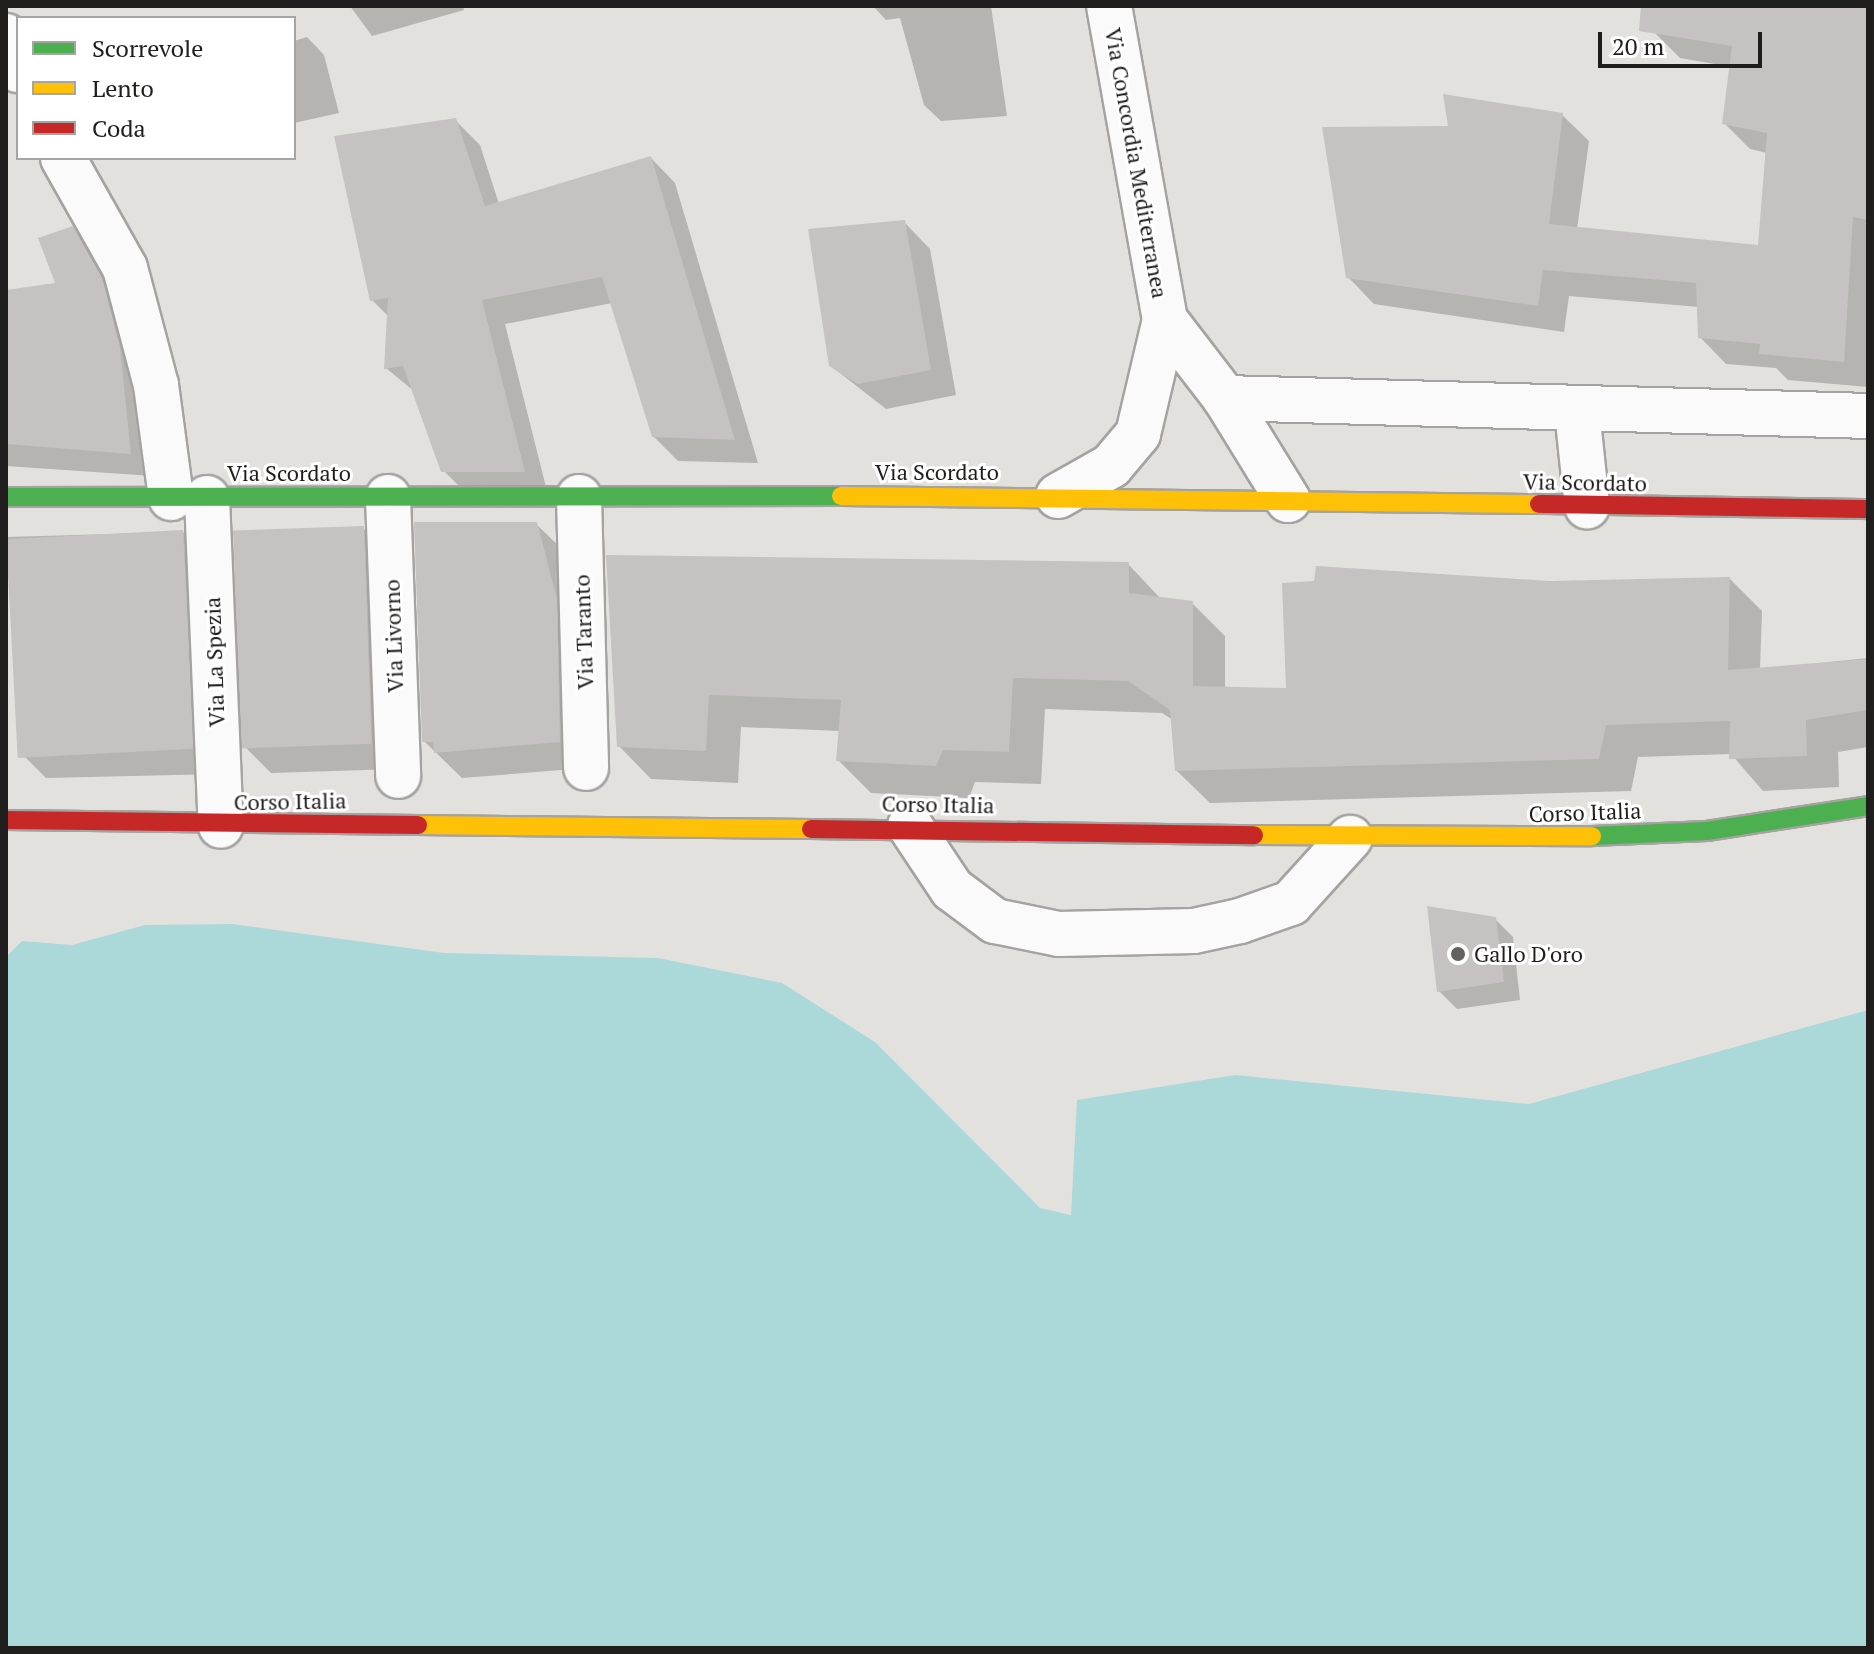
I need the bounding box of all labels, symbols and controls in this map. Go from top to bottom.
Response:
legend [16,16,296,160]
scale bar [1602,16,1766,66]
street label: Via Concordia Mediterranea [1100,26,1174,300]
text: 20 m [1612,30,1664,62]
text: Scorrevole [92,32,203,64]
text: Lento [92,72,154,104]
text: Coda [92,112,146,144]
street label: Via Scordato [875,459,999,485]
street label: Via Scordato [227,460,351,486]
street label: Via Scordato [1523,468,1647,496]
street label: Via Taranto [568,574,598,690]
street label: Via Livorno [378,579,408,693]
street label: Via La Spezia [199,596,229,728]
street label: Corso Italia [233,787,347,815]
street label: Corso Italia [881,790,995,818]
street label: Corso Italia [1528,797,1642,827]
place label: Gallo D'oro [1474,941,1583,967]
marker: Gallo D'oro [1449,945,1467,963]

